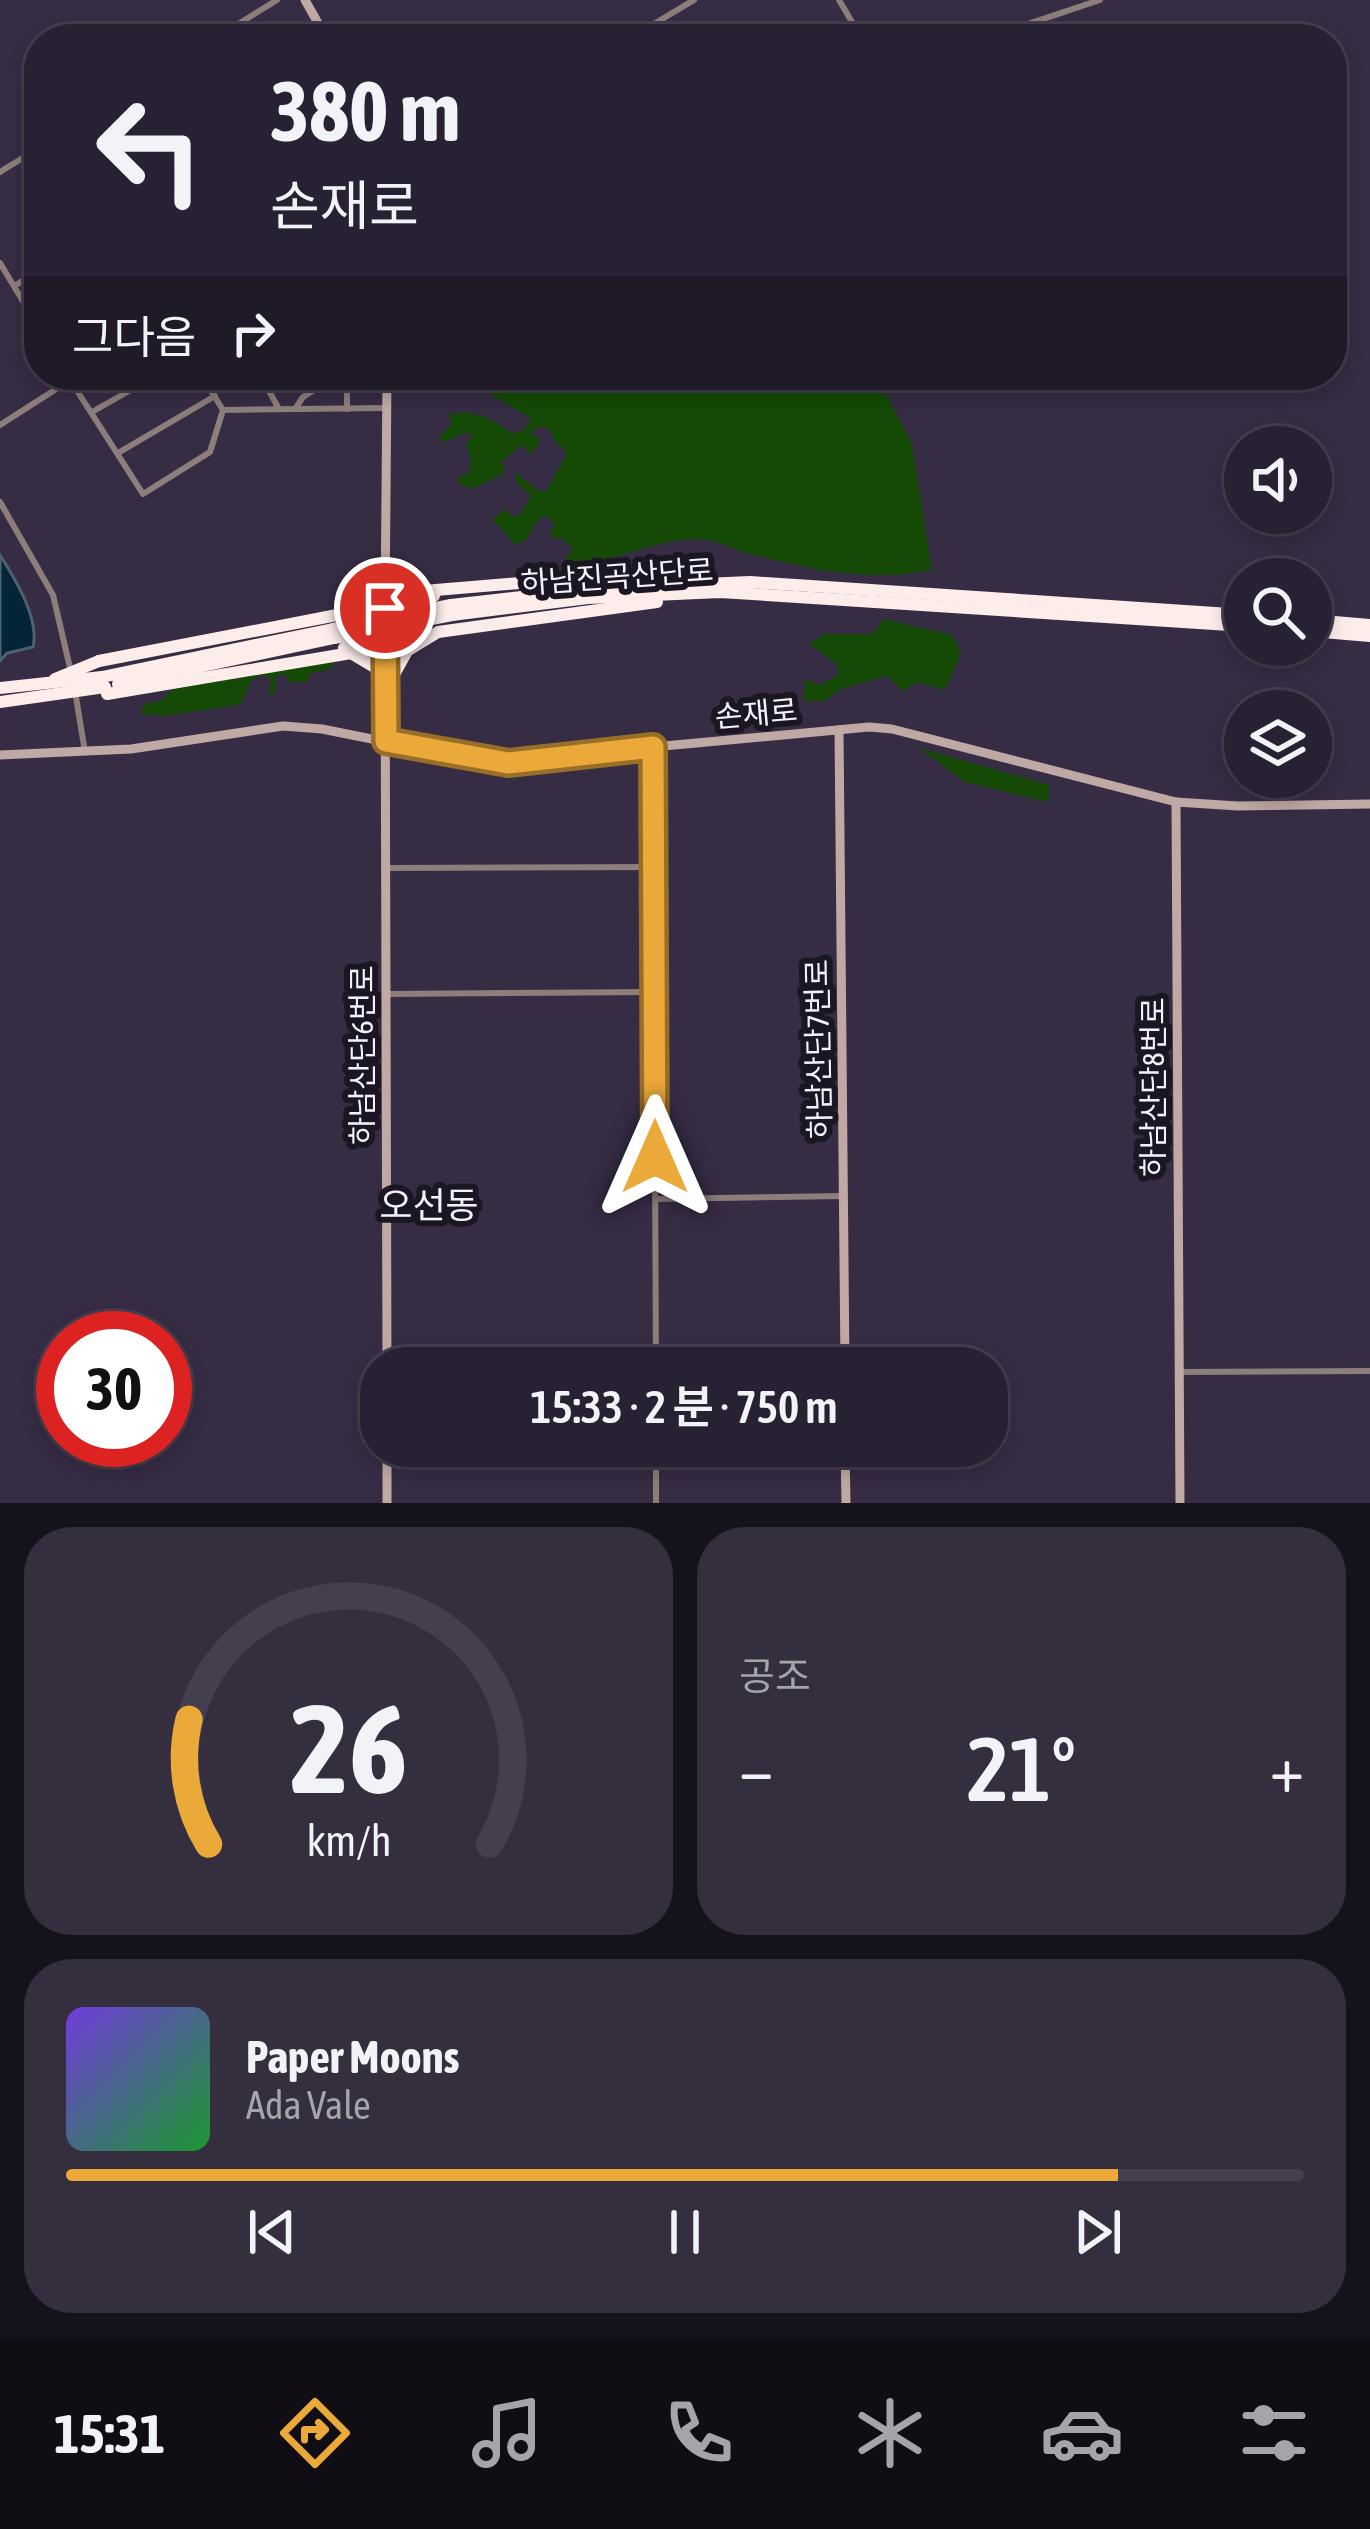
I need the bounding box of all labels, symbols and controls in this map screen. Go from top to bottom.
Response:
text: 380 m [270,63,460,159]
icon: left [72,72,228,228]
text: 손재로 [270,175,419,236]
icon: right [220,300,286,366]
text: 그다음 [72,311,196,363]
map controls [1224,426,1332,798]
button: sound [1224,426,1332,534]
street label: 하남진곡산단로 [519,552,715,600]
pin [334,557,436,659]
button: search [1224,558,1332,666]
icon: arrive [352,575,418,641]
button: layers [1224,690,1332,798]
street label: 손재로 [713,692,799,734]
street label: 하남산단7번로 [799,959,837,1139]
street label: 하남산단6번로 [345,965,379,1145]
street label: 하남산단8번로 [1136,997,1170,1177]
position arrow [592,1094,718,1220]
district label: 오선동 [379,1184,479,1226]
speed limit sign: 30 [36,1311,192,1467]
text: 15:33 · 2 분 · 750 m [530,1381,838,1433]
text: 공조 [739,1654,811,1698]
text: 26 [290,1676,407,1819]
text: 21° [967,1717,1076,1820]
text: − [739,1730,773,1806]
text: + [1270,1730,1304,1806]
text: km/h [306,1816,391,1865]
text: Paper Moons [246,2031,459,2083]
text: Ada Vale [246,2083,371,2127]
icon: previous [239,2199,305,2265]
icon: pause [652,2199,718,2265]
icon: next [1065,2199,1131,2265]
icon: directions [273,2391,357,2475]
icon: music [465,2391,549,2475]
icon: phone [657,2391,741,2475]
icon: climate [848,2391,932,2475]
icon: car [1040,2391,1124,2475]
icon: filters [1232,2391,1316,2475]
text: 15:31 [54,2403,165,2464]

